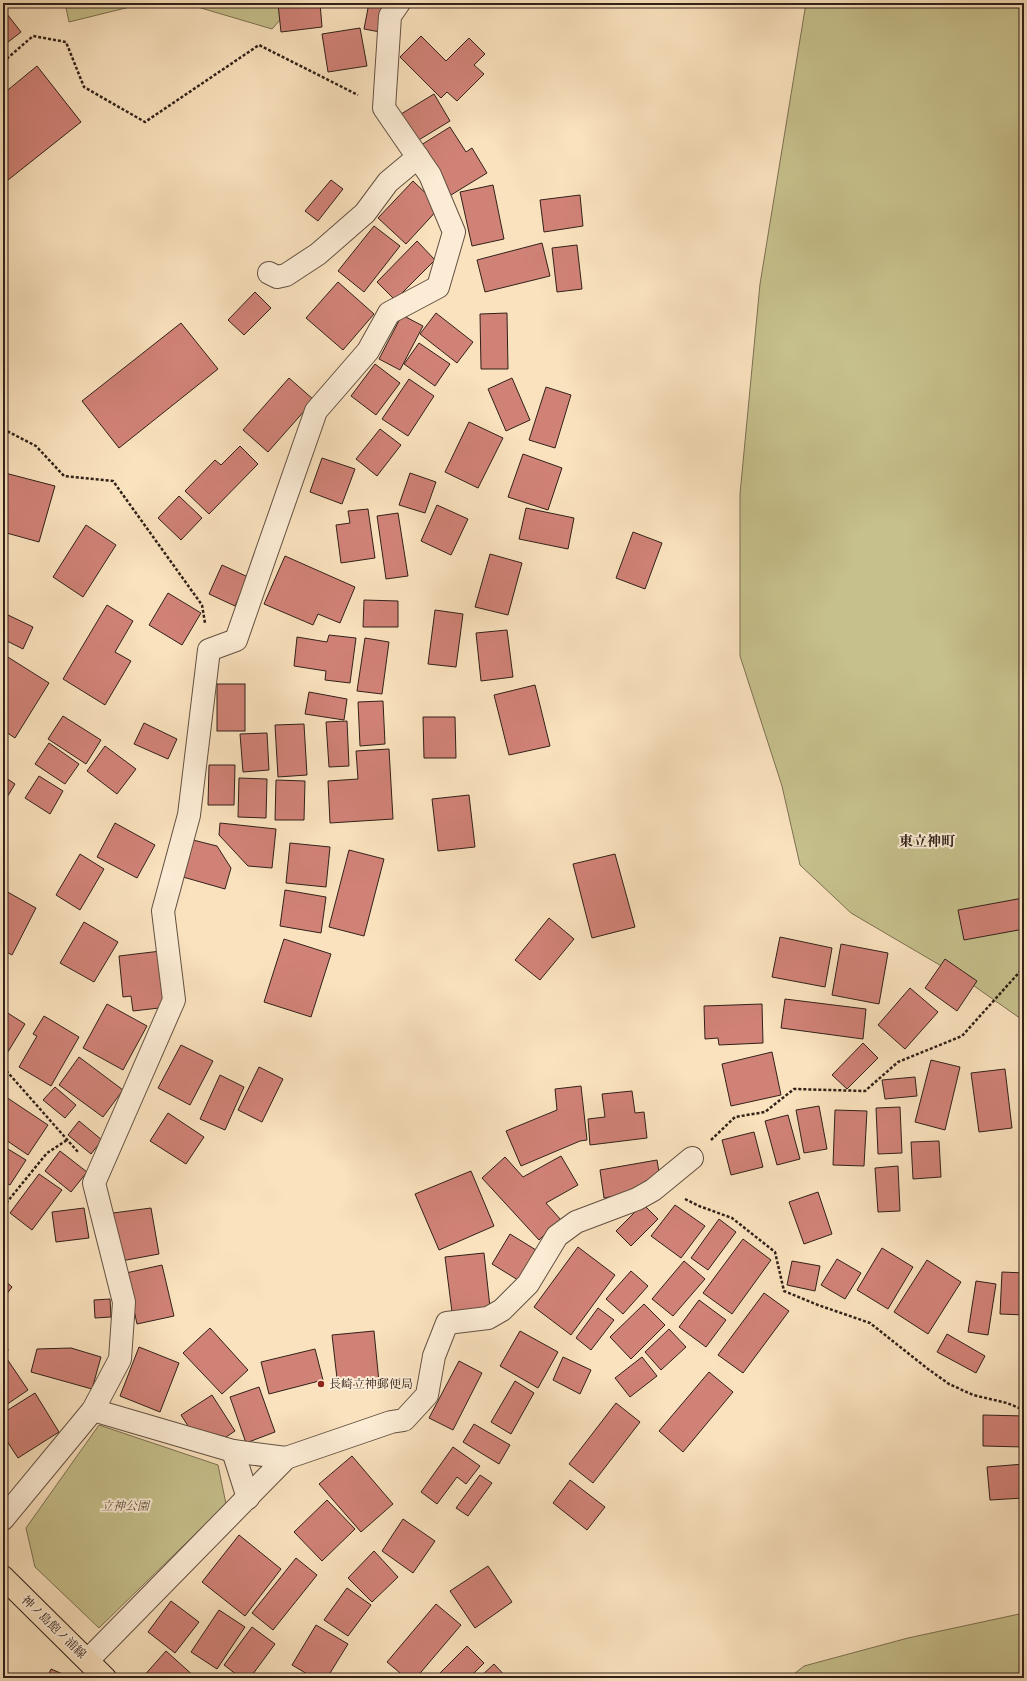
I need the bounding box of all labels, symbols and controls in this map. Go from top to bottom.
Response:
district label: 東立神町 [899,833,956,850]
place label: 長崎立神郵便局 [329,1377,413,1391]
marker: 長崎立神郵便局 [316,1379,326,1389]
park label: 立神公園 [101,1499,151,1513]
street label: 神ノ島飽ノ浦線 [19,1593,89,1661]

